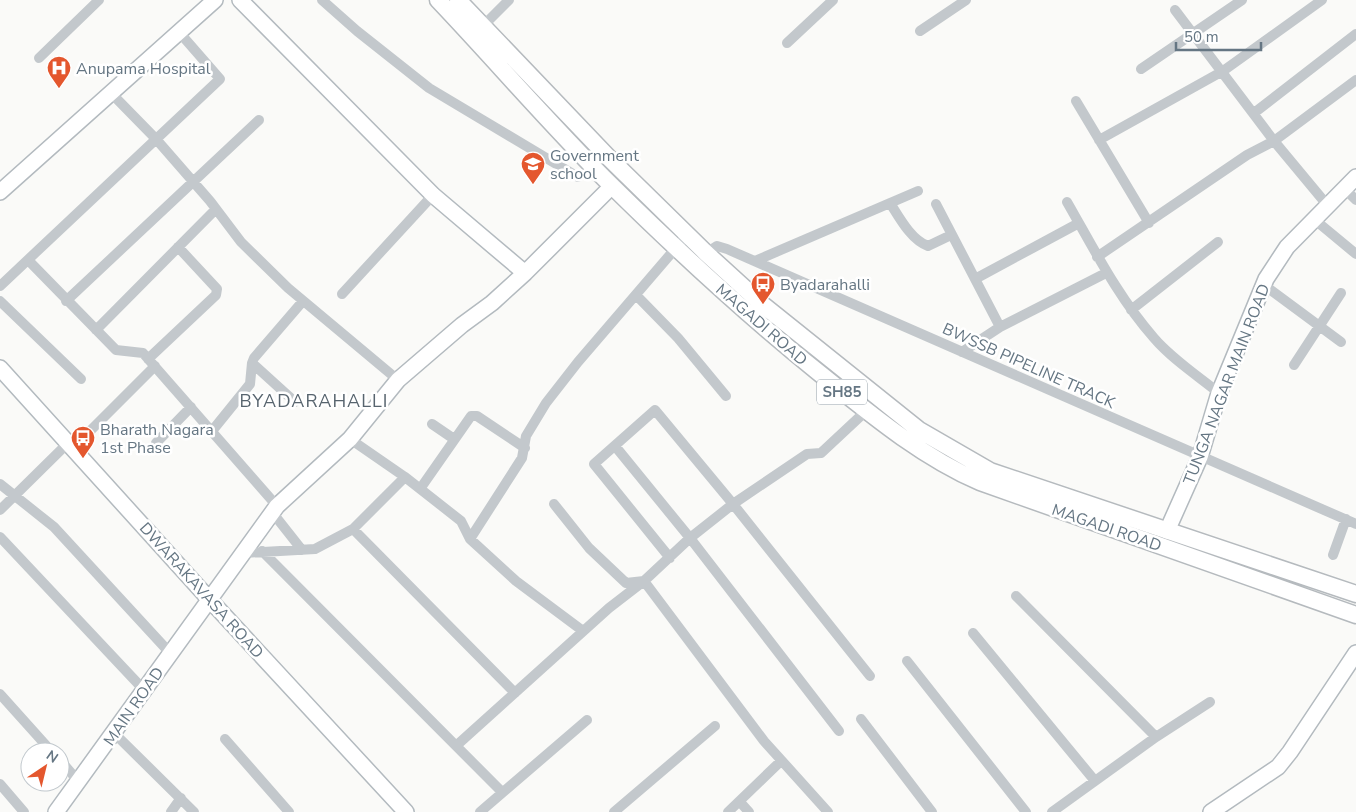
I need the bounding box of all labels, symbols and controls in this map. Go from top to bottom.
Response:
scale bar [1176,20,1261,52]
text: 50 m [1184,27,1219,47]
hospital icon: Anupama Hospital [46,55,72,89]
place label: Anupama Hospital [76,58,211,80]
place label: Government school [550,145,639,185]
school or university icon: Government school [520,151,546,185]
bus stop icon: Byadarahalli [750,271,776,305]
place label: Byadarahalli [780,274,870,296]
street label: MAGADI ROAD [711,279,812,371]
street label: TUNGA NAGAR MAIN ROAD [1178,281,1275,488]
street label: BWSSB PIPELINE TRACK [939,318,1119,414]
road number: SH85 [817,380,867,404]
district label: BYADARAHALLI [240,389,388,413]
place label: Bharath Nagara 1st Phase [100,419,214,459]
bus stop icon: Bharath Nagara 1st Phase [70,425,96,459]
street label: MAGADI ROAD [1049,499,1165,557]
street label: DWARAKAVASA ROAD [134,518,268,663]
street label: MAIN ROAD [99,663,169,750]
north arrow [20,742,70,792]
text: N [42,746,62,768]

